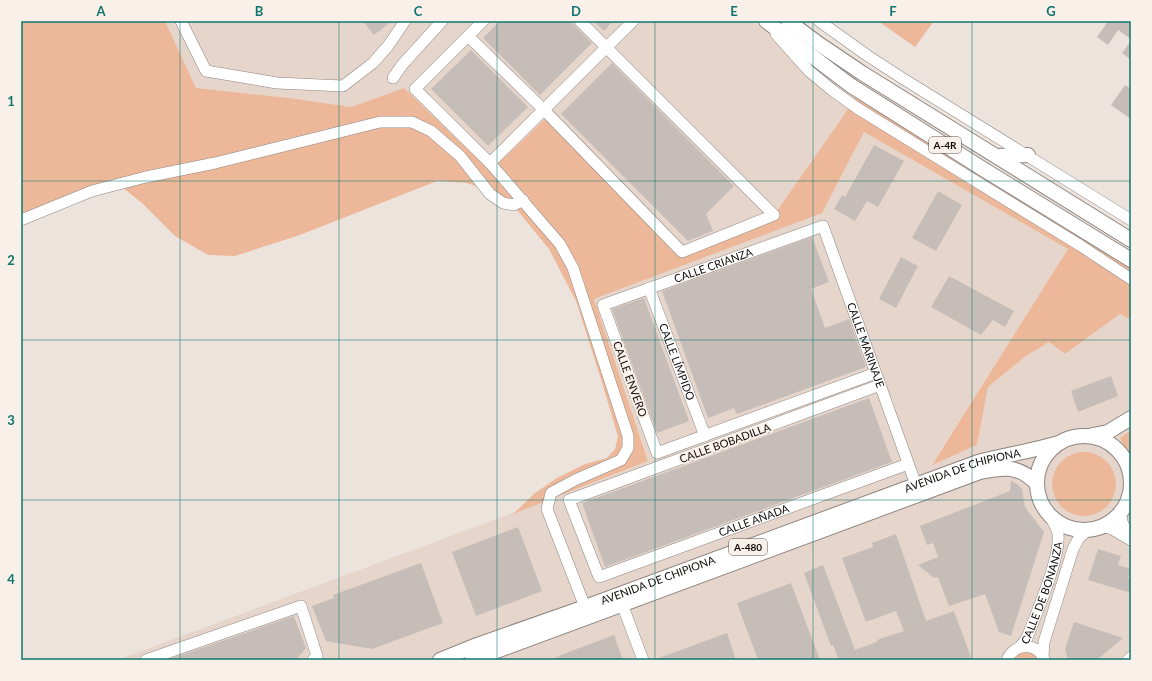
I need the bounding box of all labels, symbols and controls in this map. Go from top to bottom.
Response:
text: A [95,3,106,19]
text: B [255,3,264,19]
text: C [414,3,423,19]
text: D [571,3,581,19]
text: E [730,3,738,19]
text: F [889,3,897,19]
text: G [1046,3,1056,19]
text: 1 [7,93,15,109]
road number: A-4R [929,137,961,153]
street label: CALLE CRIANZA [672,245,755,285]
text: 2 [7,252,15,268]
street label: CALLE MARINAJE [845,300,888,389]
street label: CALLE LÍMPIDO [657,321,698,402]
street label: CALLE ENVERO [611,339,650,419]
text: 3 [7,412,15,428]
street label: CALLE BOBADILLA [678,420,773,465]
street label: AVENIDA DE CHIPIONA [903,446,1022,495]
street label: CALLE AÑADA [717,501,791,539]
road number: A-480 [729,539,767,555]
street label: CALLE DE BONANZA [1018,540,1064,646]
street label: AVENIDA DE CHIPIONA [599,552,717,607]
text: 4 [7,571,15,587]

